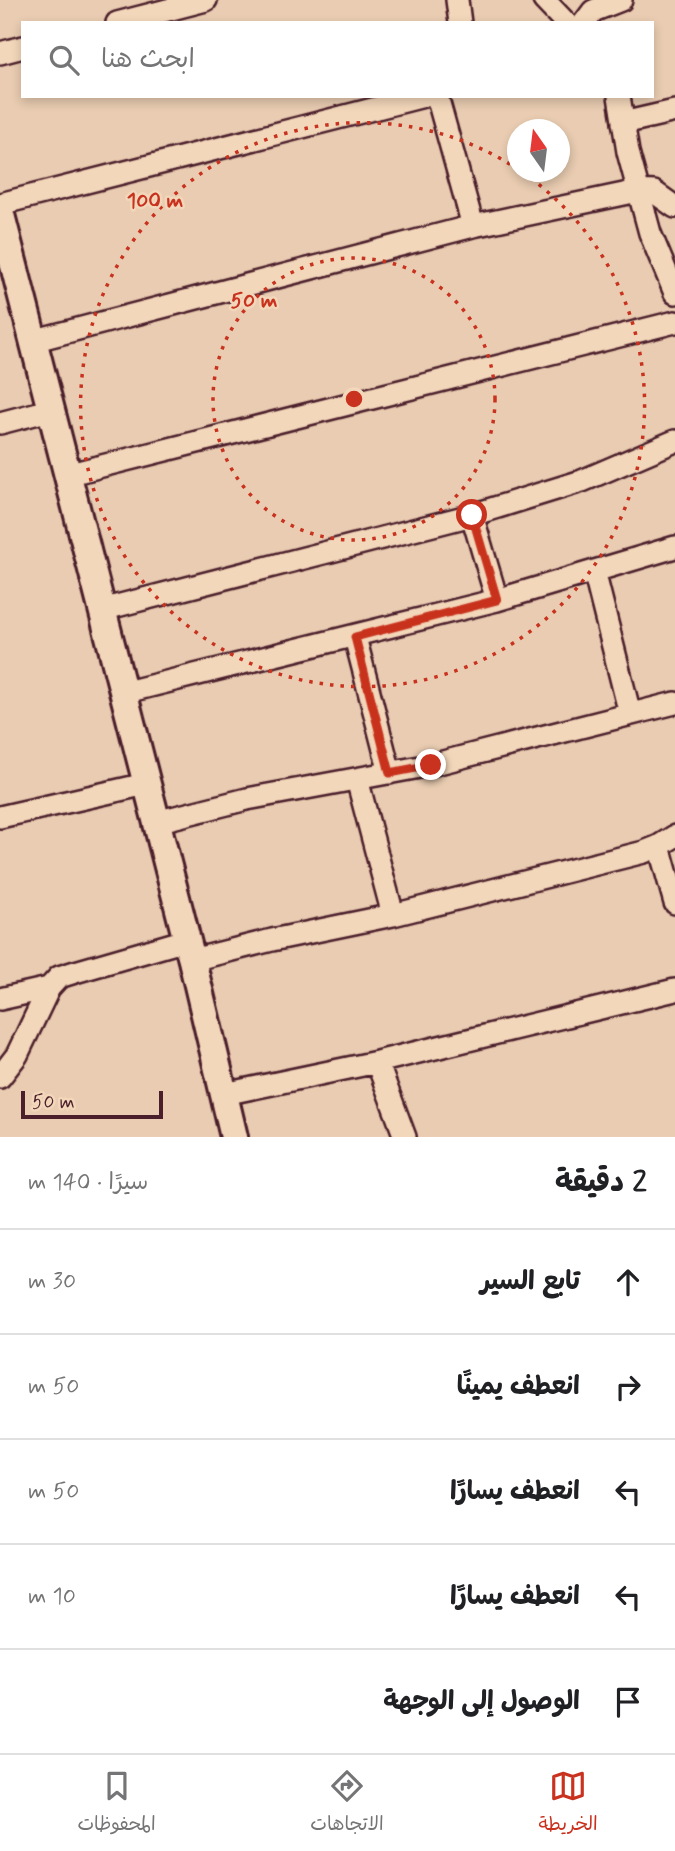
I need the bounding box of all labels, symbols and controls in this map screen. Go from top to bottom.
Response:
search box [21,21,654,98]
icon: search [45,41,83,79]
text: ابحث هنا [101,43,195,77]
north arrow [507,119,570,182]
text: 100 m [127,187,183,215]
text: 50 m [231,287,278,315]
centre of rings [342,387,366,411]
route start [456,499,487,530]
route end [415,749,446,780]
scale bar [21,1088,163,1120]
text: 50 m [32,1090,75,1115]
text: 2 دقيقة [555,1163,647,1202]
text: سيرًا · 140 m [28,1168,148,1198]
icon: ahead [609,1263,647,1301]
text: تابع السير [480,1265,580,1299]
text: 30 m [28,1267,76,1297]
icon: right [609,1368,647,1406]
text: انعطف يمينًا [457,1370,580,1404]
text: 50 m [28,1372,80,1402]
icon: left [609,1473,647,1511]
text: انعطف يسارًا [450,1475,580,1509]
text: 50 m [28,1477,80,1507]
icon: left [609,1578,647,1616]
text: انعطف يسارًا [450,1580,580,1614]
text: 10 m [28,1582,76,1612]
icon: arrive [609,1683,647,1721]
text: الوصول إلى الوجهة [383,1685,580,1719]
tab: المحفوظات [77,1767,156,1840]
tab: الاتجاهات [310,1767,384,1840]
tab: الخريطة [538,1767,598,1840]

